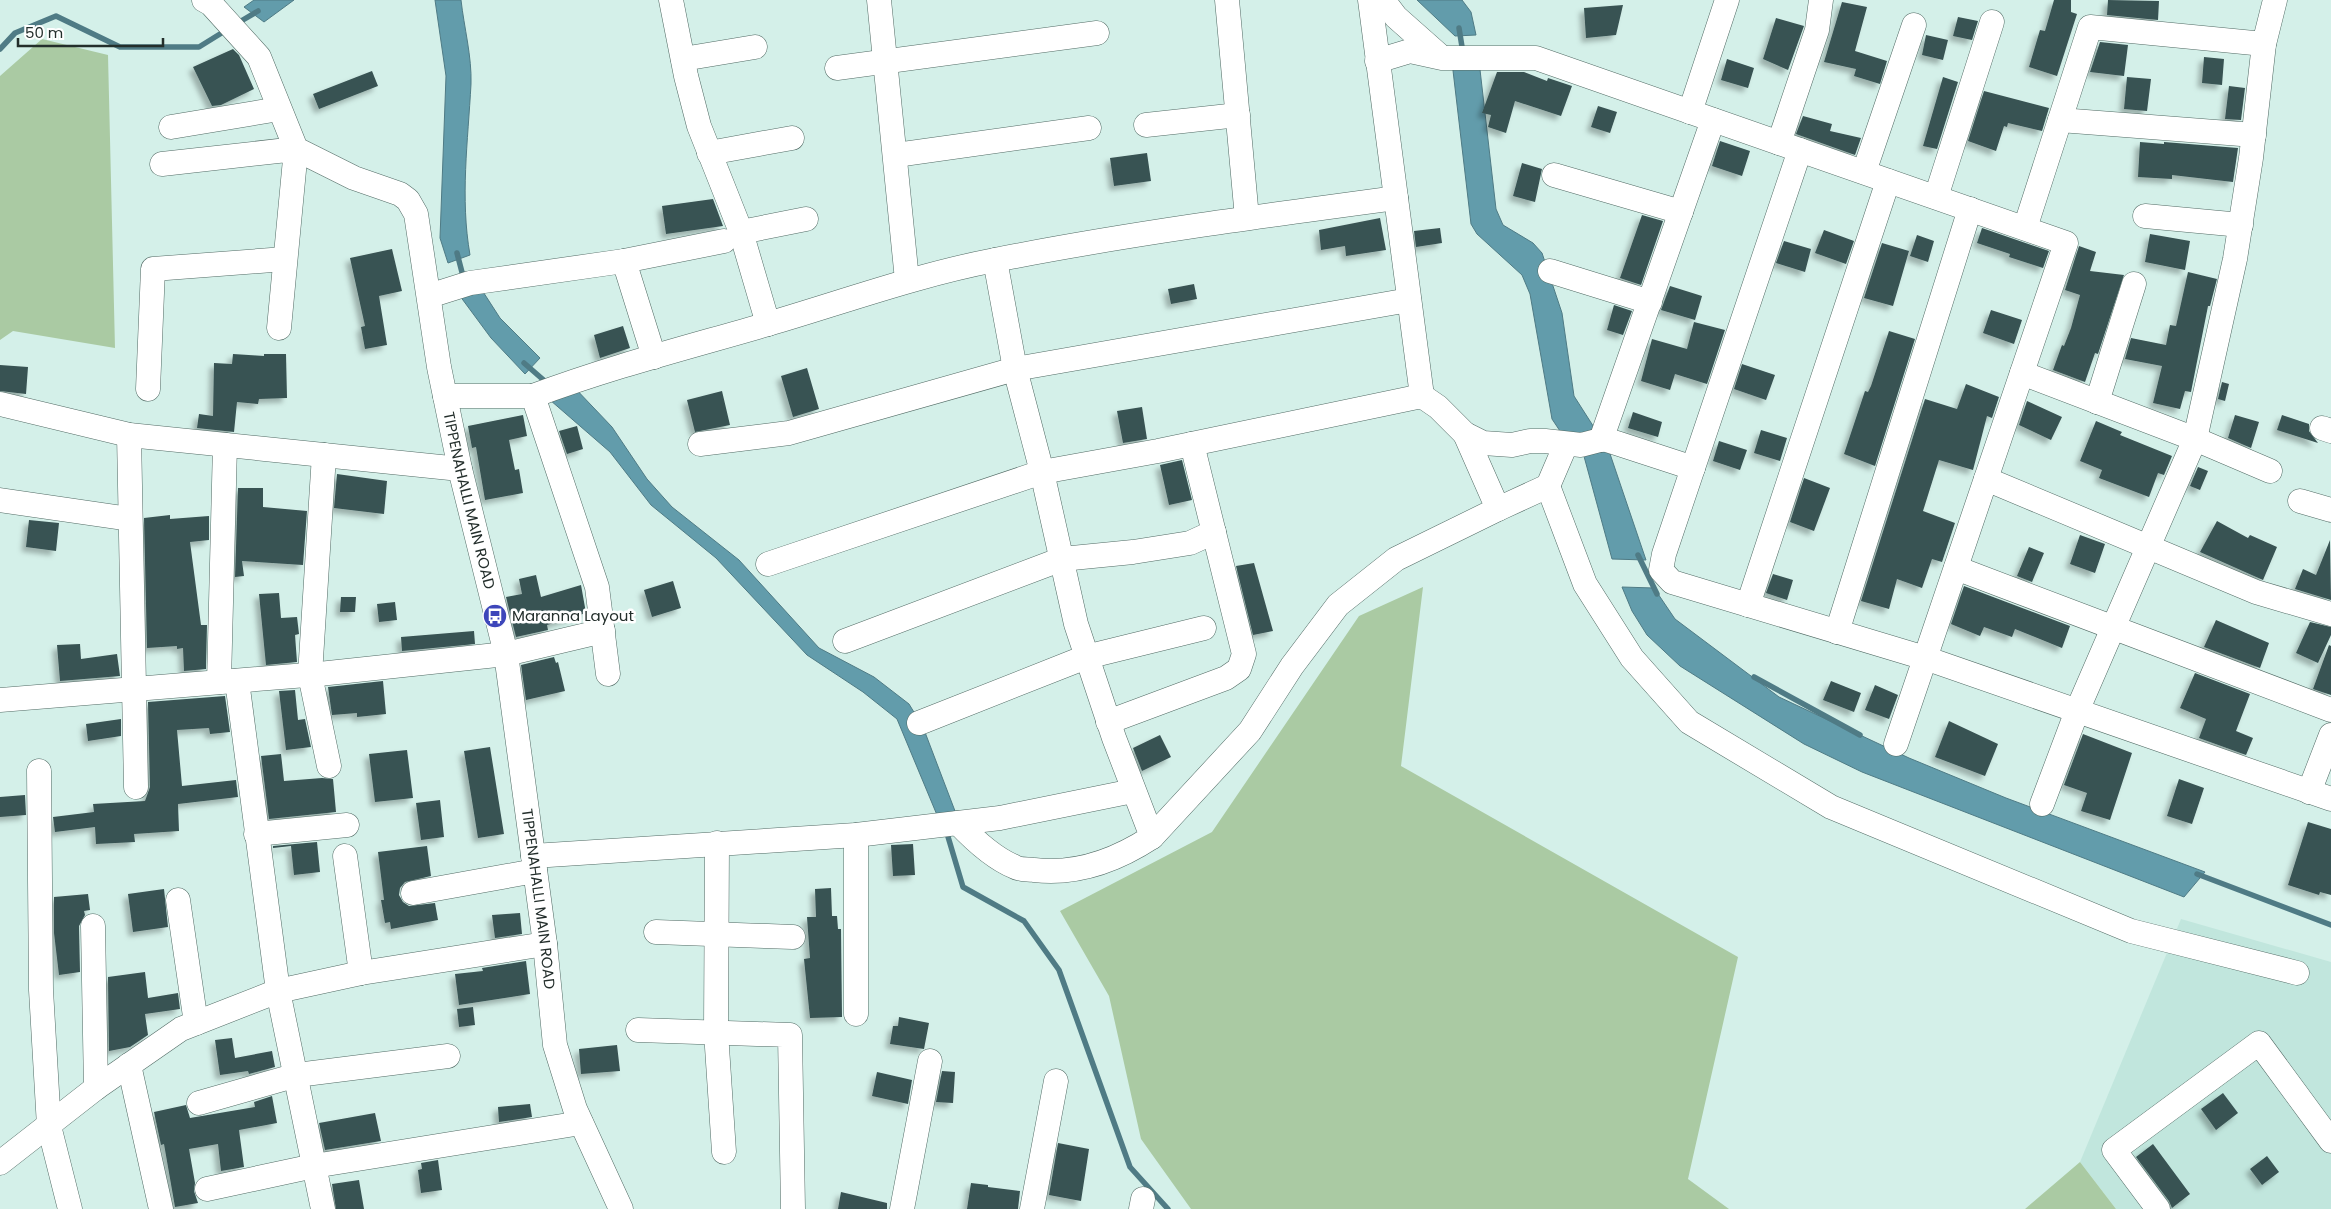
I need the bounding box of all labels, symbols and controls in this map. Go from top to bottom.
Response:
scale bar [18,15,162,47]
text: 50 m [25,22,63,43]
street label: TIPPENAHALLI MAIN ROAD [438,410,501,591]
bus stop icon: Maranna Layout [482,603,508,629]
place label: Maranna Layout [512,605,634,626]
street label: TIPPENAHALLI MAIN ROAD [517,807,560,990]

